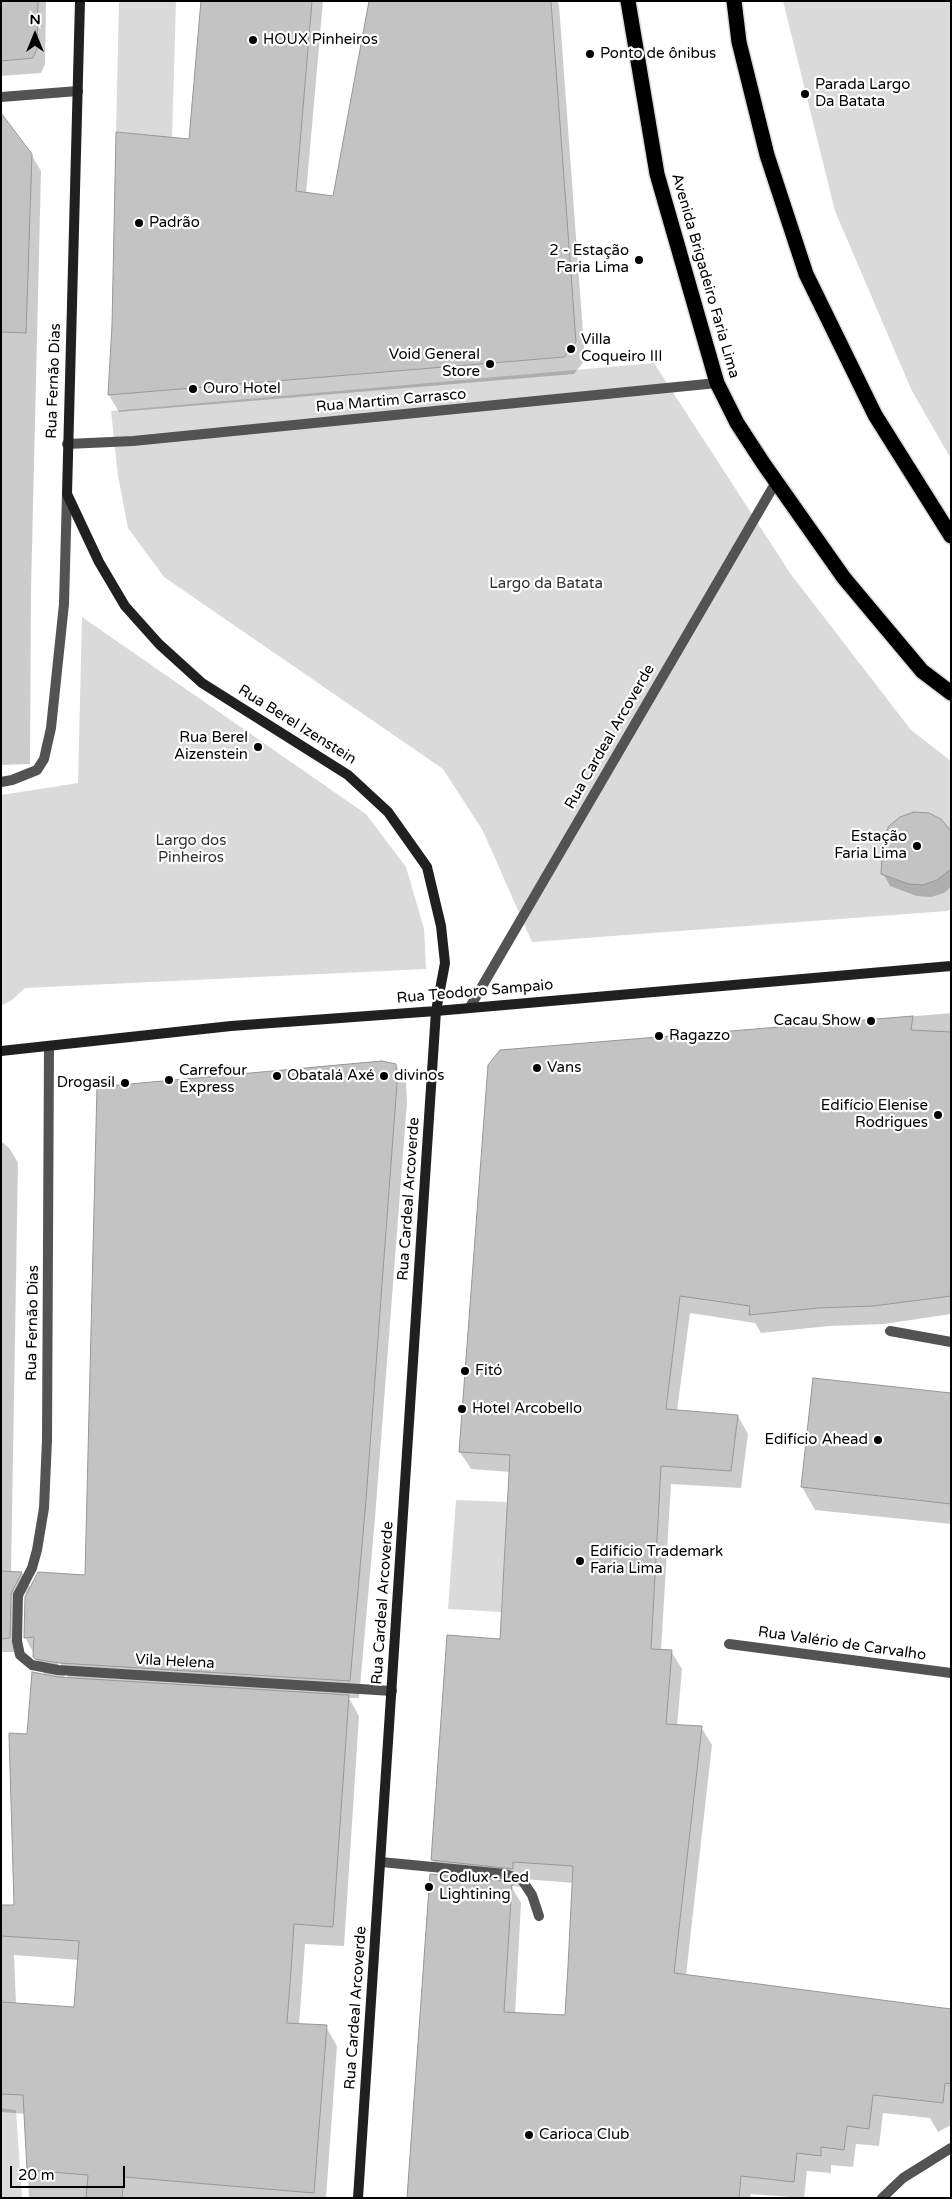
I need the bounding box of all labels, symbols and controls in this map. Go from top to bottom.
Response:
north arrow [10,10,60,60]
text: N [29,11,41,28]
place label: HOUX Pinheiros [263,31,378,49]
marker: HOUX Pinheiros [247,34,259,46]
place label: Ponto de ônibus [600,45,716,63]
marker: Ponto de ônibus [584,48,596,60]
place label: Parada Largo Da Batata [815,76,910,111]
marker: Parada Largo Da Batata [799,88,811,100]
street label: Avenida Brigadeiro Faria Lima [667,171,743,381]
place label: Padrão [149,214,200,232]
marker: Padrão [133,217,145,229]
place label: 2 - Estação Faria Lima [549,242,629,277]
marker: 2 - Estação Faria Lima [633,254,645,266]
street label: Rua Fernão Dias [43,323,65,439]
place label: Villa Coqueiro III [581,331,662,366]
marker: Villa Coqueiro III [565,343,577,355]
place label: Void General Store [389,346,480,381]
marker: Void General Store [484,358,496,370]
place label: Ouro Hotel [203,380,281,398]
marker: Ouro Hotel [187,383,199,395]
street label: Rua Martim Carrasco [315,385,467,417]
park label: Largo da Batata [489,575,603,593]
street label: Rua Cardeal Arcoverde [561,662,659,812]
street label: Rua Berel Izenstein [235,681,359,769]
place label: Rua Berel Aizenstein [174,729,248,764]
marker: Rua Berel Aizenstein [252,741,264,753]
place label: Estação Faria Lima [834,828,907,863]
park label: Largo dos Pinheiros [156,832,226,867]
marker: Estação Faria Lima [911,840,923,852]
street label: Rua Teodoro Sampaio [396,976,554,1008]
place label: Cacau Show [774,1012,861,1030]
marker: Cacau Show [865,1015,877,1027]
place label: Ragazzo [669,1027,730,1045]
marker: Ragazzo [653,1030,665,1042]
place label: Vans [547,1059,581,1077]
place label: Carrefour Express [179,1062,247,1097]
marker: Vans [531,1062,543,1074]
place label: Obatalá Axé [287,1067,375,1085]
place label: divinos [394,1067,444,1085]
marker: Obatalá Axé [271,1070,283,1082]
marker: divinos [378,1070,390,1082]
place label: Drogasil [57,1074,115,1092]
marker: Carrefour Express [163,1074,175,1086]
marker: Drogasil [119,1077,131,1089]
place label: Edifício Elenise Rodrigues [821,1097,928,1132]
marker: Edifício Elenise Rodrigues [932,1109,944,1121]
street label: Rua Cardeal Arcoverde [394,1117,424,1281]
street label: Rua Fernão Dias [23,1265,43,1381]
place label: Fitó [475,1362,502,1380]
marker: Fitó [459,1365,471,1377]
place label: Hotel Arcobello [472,1400,582,1418]
marker: Hotel Arcobello [456,1403,468,1415]
place label: Edifício Ahead [765,1431,868,1449]
marker: Edifício Ahead [872,1434,884,1446]
street label: Rua Cardeal Arcoverde [368,1521,398,1685]
place label: Edifício Trademark Faria Lima [590,1543,723,1578]
marker: Edifício Trademark Faria Lima [574,1555,586,1567]
street label: Rua Valério de Carvalho [757,1623,927,1665]
street label: Vila Helena [135,1651,215,1673]
place label: Codlux - Led Lightining [439,1869,529,1904]
marker: Codlux - Led Lightining [423,1881,435,1893]
street label: Rua Cardeal Arcoverde [341,1926,371,2090]
place label: Carioca Club [539,2126,630,2144]
marker: Carioca Club [523,2129,535,2141]
scale bar [12,2156,128,2188]
text: 20 m [18,2166,55,2184]

